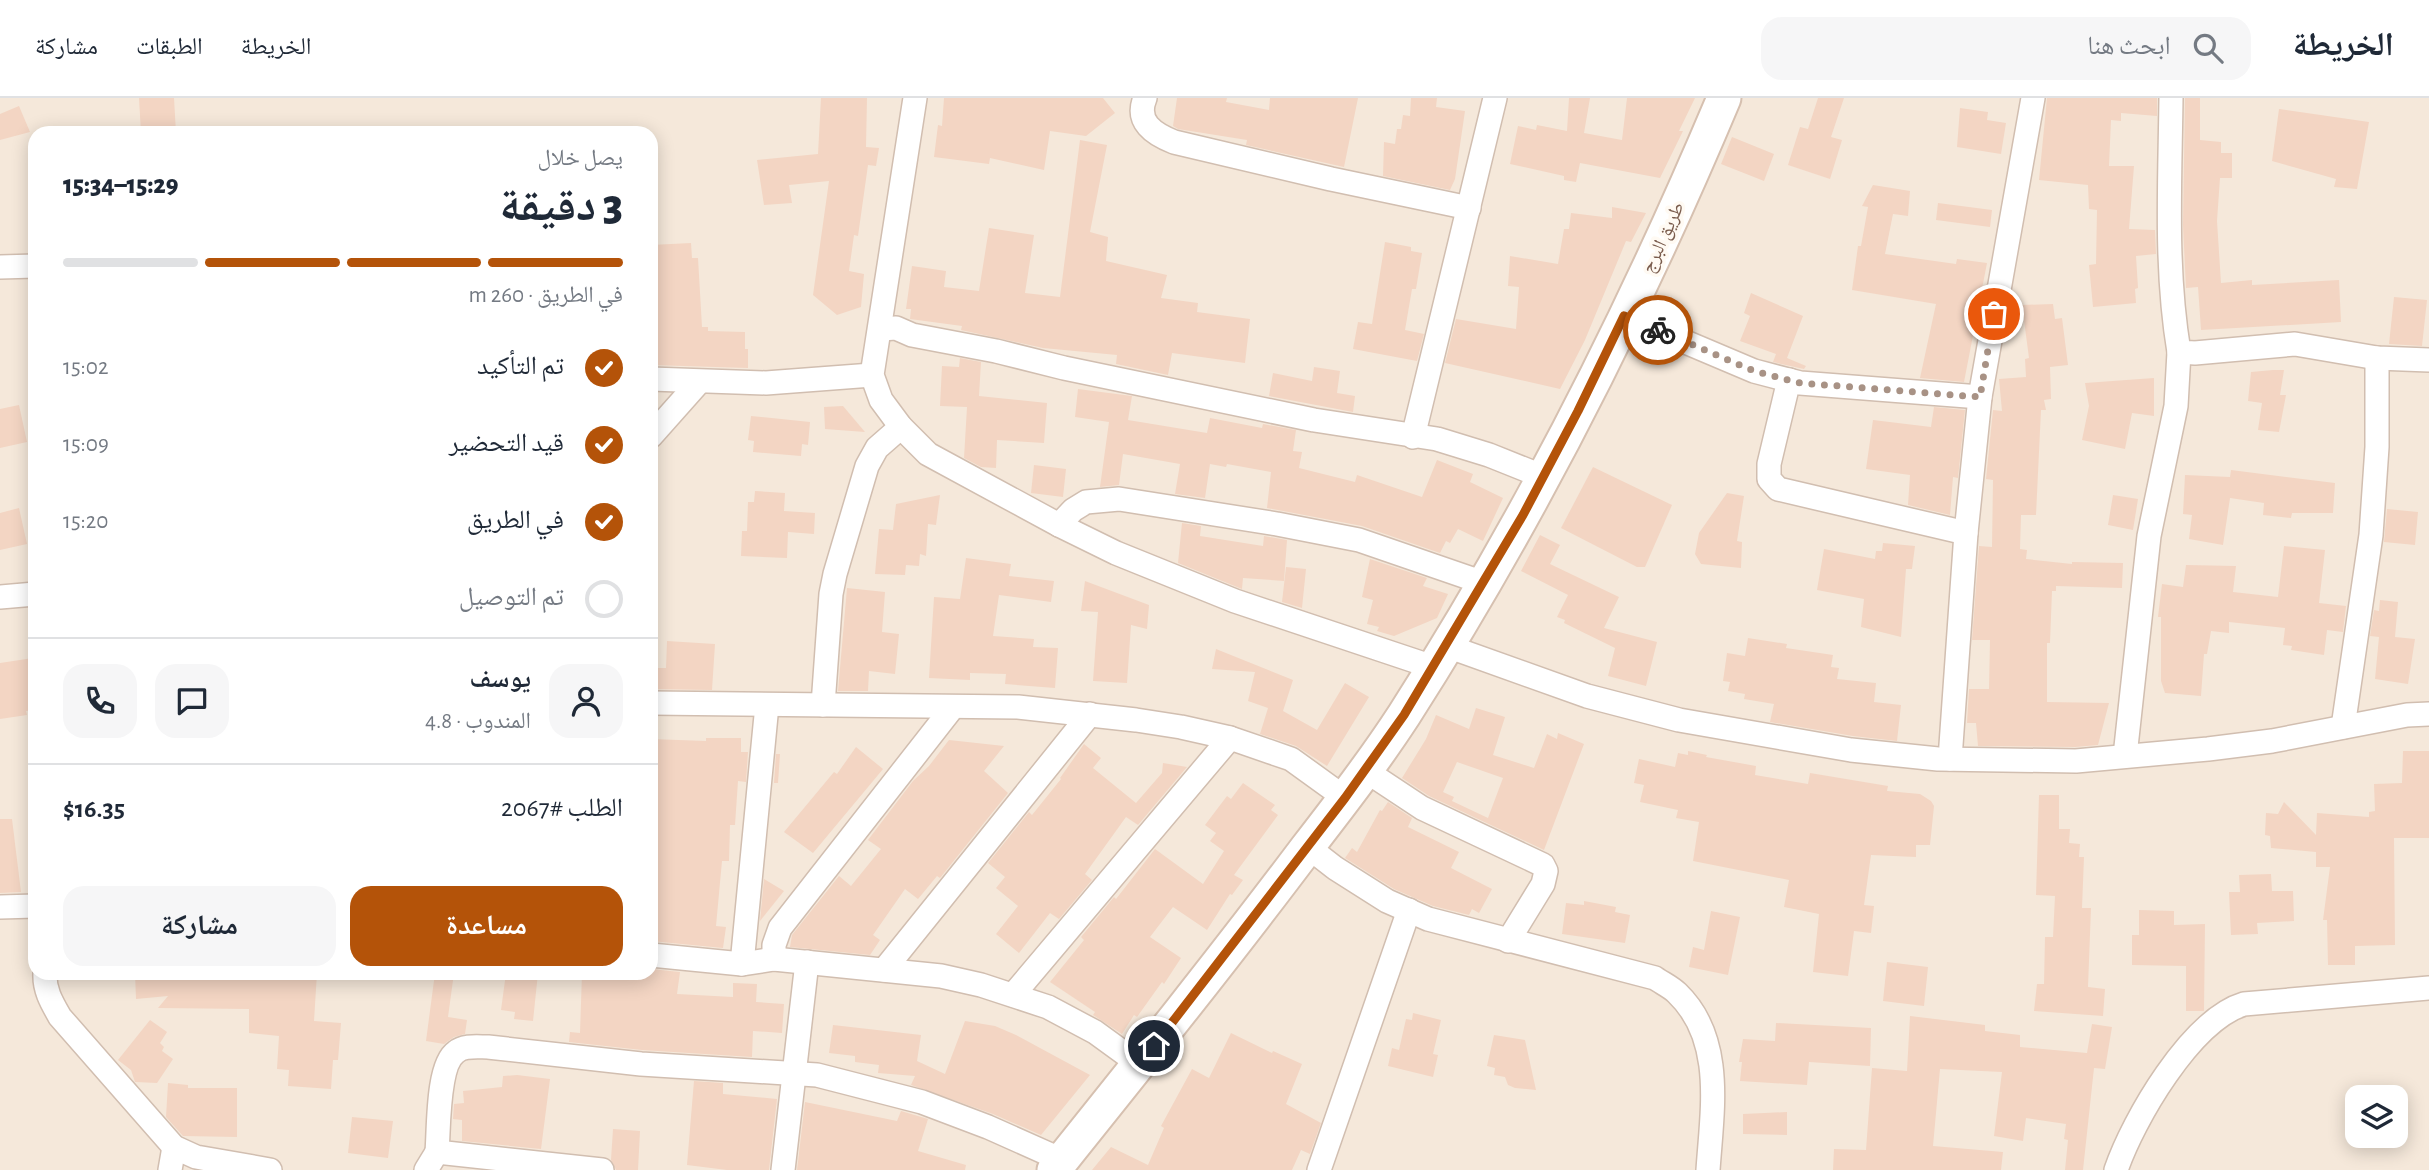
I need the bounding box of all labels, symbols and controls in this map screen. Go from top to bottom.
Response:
search box [1761,17,2251,80]
icon: search [2189,29,2227,67]
text: الخريطة [2293,29,2394,62]
text: ابحث هنا [2087,33,2171,59]
text: مشاركة [35,35,98,59]
text: الطبقات [136,35,203,59]
text: الخريطة [241,35,311,59]
text: يصل خلال [537,147,623,170]
text: 15:29–15:34 [63,172,179,198]
text: 3 دقيقة [499,183,623,229]
street label: طريق البرج [1639,199,1689,276]
text: في الطريق · 260 m [468,284,623,307]
pin [1964,284,2024,344]
courier [1623,295,1693,365]
icon: bag [1975,295,2013,333]
icon: bike [1639,311,1677,349]
icon: check [585,349,623,387]
text: تم التأكيد [477,353,564,379]
text: 15:02 [63,356,108,379]
icon: check [585,426,623,464]
text: قيد التحضير [449,430,564,456]
text: 15:09 [63,433,109,456]
icon: check [585,503,623,541]
text: في الطريق [467,507,564,533]
text: 15:20 [63,510,108,533]
text: تم التوصيل [459,584,564,610]
button: phone [63,664,137,738]
button: chat [155,664,229,738]
button: person [549,664,623,738]
text: يوسف [470,666,531,692]
text: المندوب · 4.8 [425,710,531,733]
text: الطلب #2067 [501,795,623,821]
text: $16.35 [63,796,125,822]
button: مشاركة [63,886,336,966]
button: مساعدة [350,886,623,966]
pin [1124,1016,1184,1076]
icon: home [1135,1027,1173,1065]
map controls [2345,1085,2408,1148]
button: layers [2345,1085,2408,1148]

